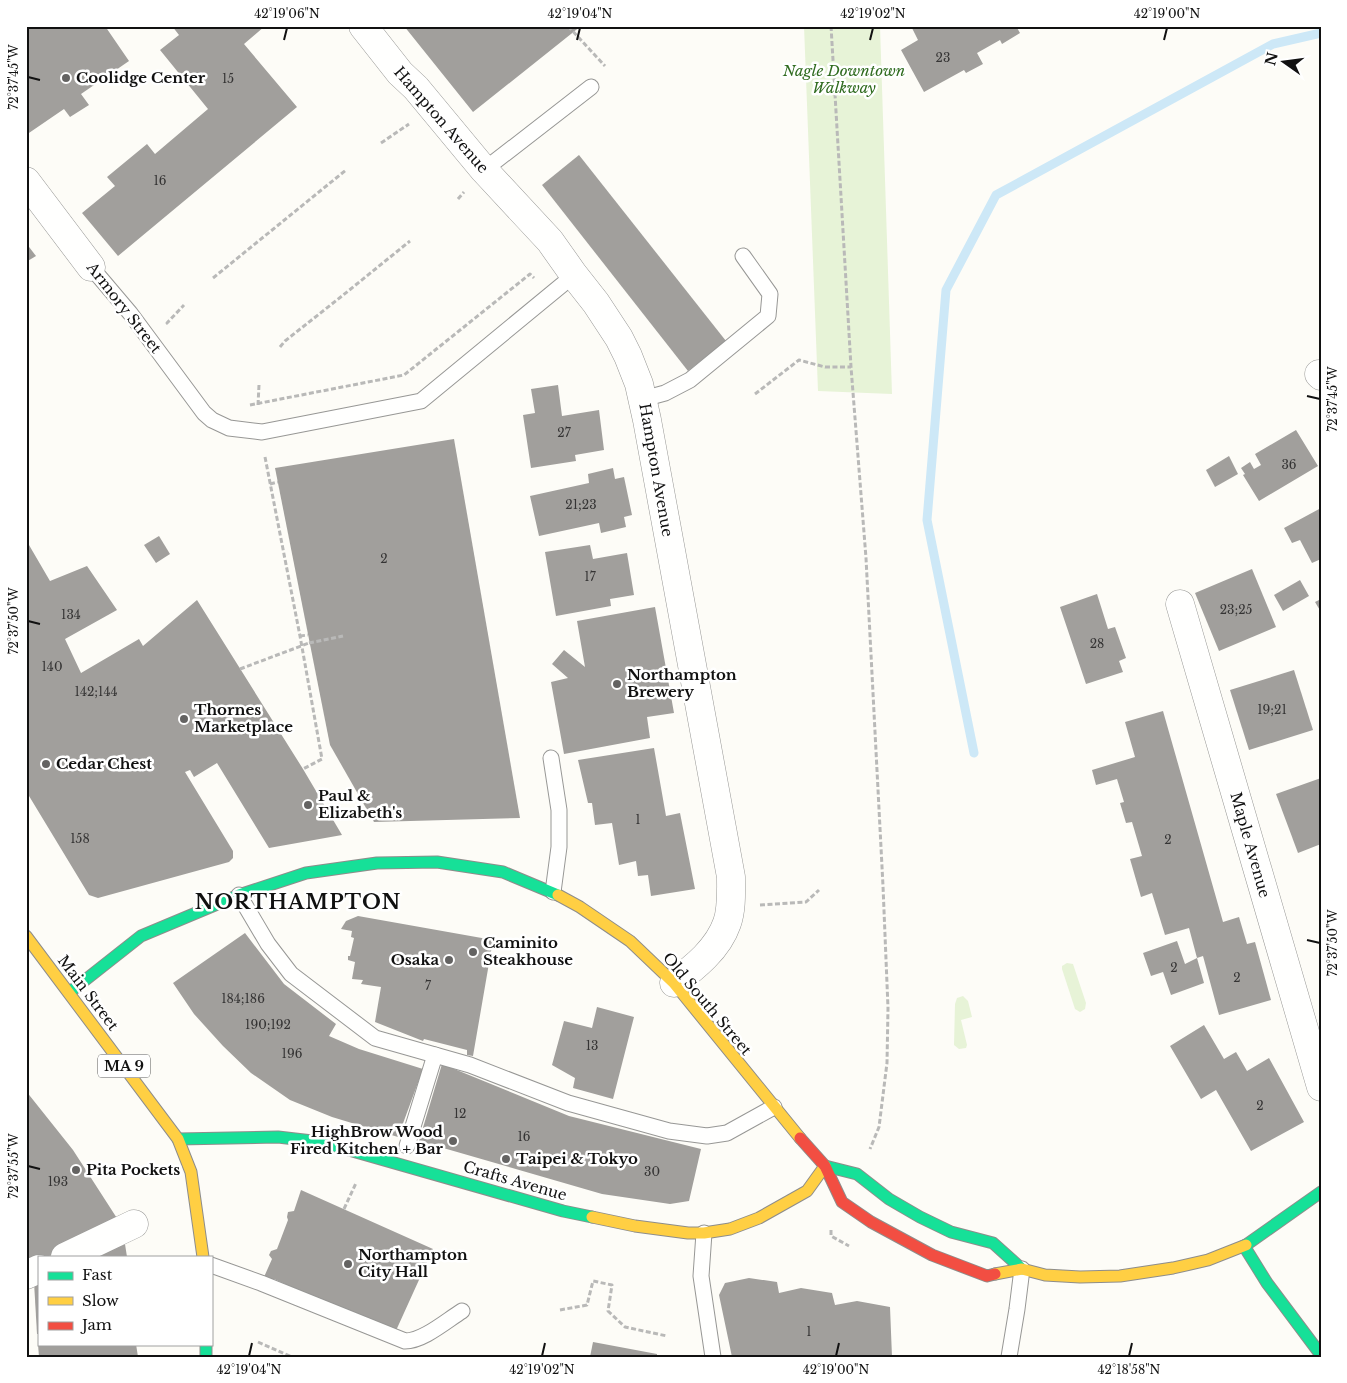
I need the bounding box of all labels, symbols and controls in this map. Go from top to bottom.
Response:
text: 42°19'06"N [254,6,320,21]
text: 42°19'04"N [548,6,613,21]
text: 42°19'02"N [840,6,906,21]
text: 42°19'00"N [1134,6,1200,21]
north arrow [1260,38,1310,88]
text: 72°37'45"W [6,43,21,110]
house number: 23 [936,50,950,65]
text: N [1261,50,1282,67]
park label: Nagle Downtown Walkway [782,61,905,97]
street label: Hampton Avenue [390,62,493,177]
place label: Coolidge Center [76,68,206,87]
house number: 15 [222,71,234,86]
marker: Coolidge Center [60,72,72,84]
house number: 16 [153,173,167,188]
street label: Armory Street [82,258,166,357]
text: 72°37'45"W [1325,365,1340,432]
street label: Hampton Avenue [635,402,678,538]
house number: 27 [557,425,572,440]
house number: 36 [1281,457,1297,472]
house number: 21;23 [565,497,597,512]
house number: 2 [380,551,388,566]
house number: 17 [584,569,597,584]
text: 72°37'50"W [6,587,21,655]
house number: 23;25 [1220,602,1253,617]
house number: 134 [61,607,81,622]
house number: 28 [1090,636,1104,651]
house number: 140 [42,659,62,674]
place label: Northampton Brewery [627,665,737,701]
marker: Northampton Brewery [611,678,623,690]
house number: 142;144 [75,684,117,699]
place label: Thornes Marketplace [194,700,293,736]
house number: 19;21 [1257,702,1287,717]
marker: Thornes Marketplace [178,713,190,725]
place label: Cedar Chest [56,754,152,773]
marker: Cedar Chest [40,758,52,770]
place label: Paul & Elizabeth's [318,786,402,822]
street label: Maple Avenue [1226,790,1275,900]
marker: Paul & Elizabeth's [302,799,314,811]
house number: 1 [635,812,641,827]
house number: 158 [70,831,90,846]
house number: 2 [1164,832,1172,847]
district label: NORTHAMPTON [195,890,401,914]
text: 72°37'50"W [1325,909,1340,977]
place label: Caminito Steakhouse [483,933,573,969]
marker: Caminito Steakhouse [467,946,479,958]
street label: Old South Street [659,948,756,1059]
place label: Osaka [391,950,439,969]
street label: Main Street [54,951,123,1034]
marker: Osaka [443,954,455,966]
house number: 2 [1170,960,1178,975]
house number: 2 [1233,970,1241,985]
house number: 7 [425,978,432,993]
house number: 184;186 [221,991,265,1006]
house number: 190;192 [245,1017,291,1032]
house number: 13 [586,1038,598,1053]
house number: 196 [282,1046,303,1061]
road number: MA 9 [98,1054,150,1078]
house number: 2 [1256,1098,1264,1113]
house number: 12 [454,1106,466,1121]
place label: HighBrow Wood Fired Kitchen + Bar [290,1122,444,1158]
house number: 16 [517,1129,531,1144]
text: 72°37'55"W [6,1132,21,1199]
marker: HighBrow Wood Fired Kitchen + Bar [447,1135,459,1147]
place label: Taipei & Tokyo [516,1149,638,1168]
marker: Taipei & Tokyo [500,1153,512,1165]
street label: Crafts Avenue [461,1157,569,1204]
place label: Pita Pockets [86,1160,180,1179]
marker: Pita Pockets [70,1164,82,1176]
house number: 30 [644,1164,660,1179]
house number: 193 [48,1174,68,1189]
place label: Northampton City Hall [358,1245,468,1281]
legend [38,1256,212,1346]
marker: Northampton City Hall [342,1258,354,1270]
text: Fast [82,1265,113,1284]
text: Slow [82,1291,119,1310]
text: Jam [80,1315,112,1334]
house number: 1 [806,1324,812,1339]
text: 42°19'04"N [217,1362,282,1377]
text: 42°19'02"N [509,1362,575,1377]
text: 42°19'00"N [803,1362,869,1377]
text: 42°18'58"N [1098,1362,1161,1377]

